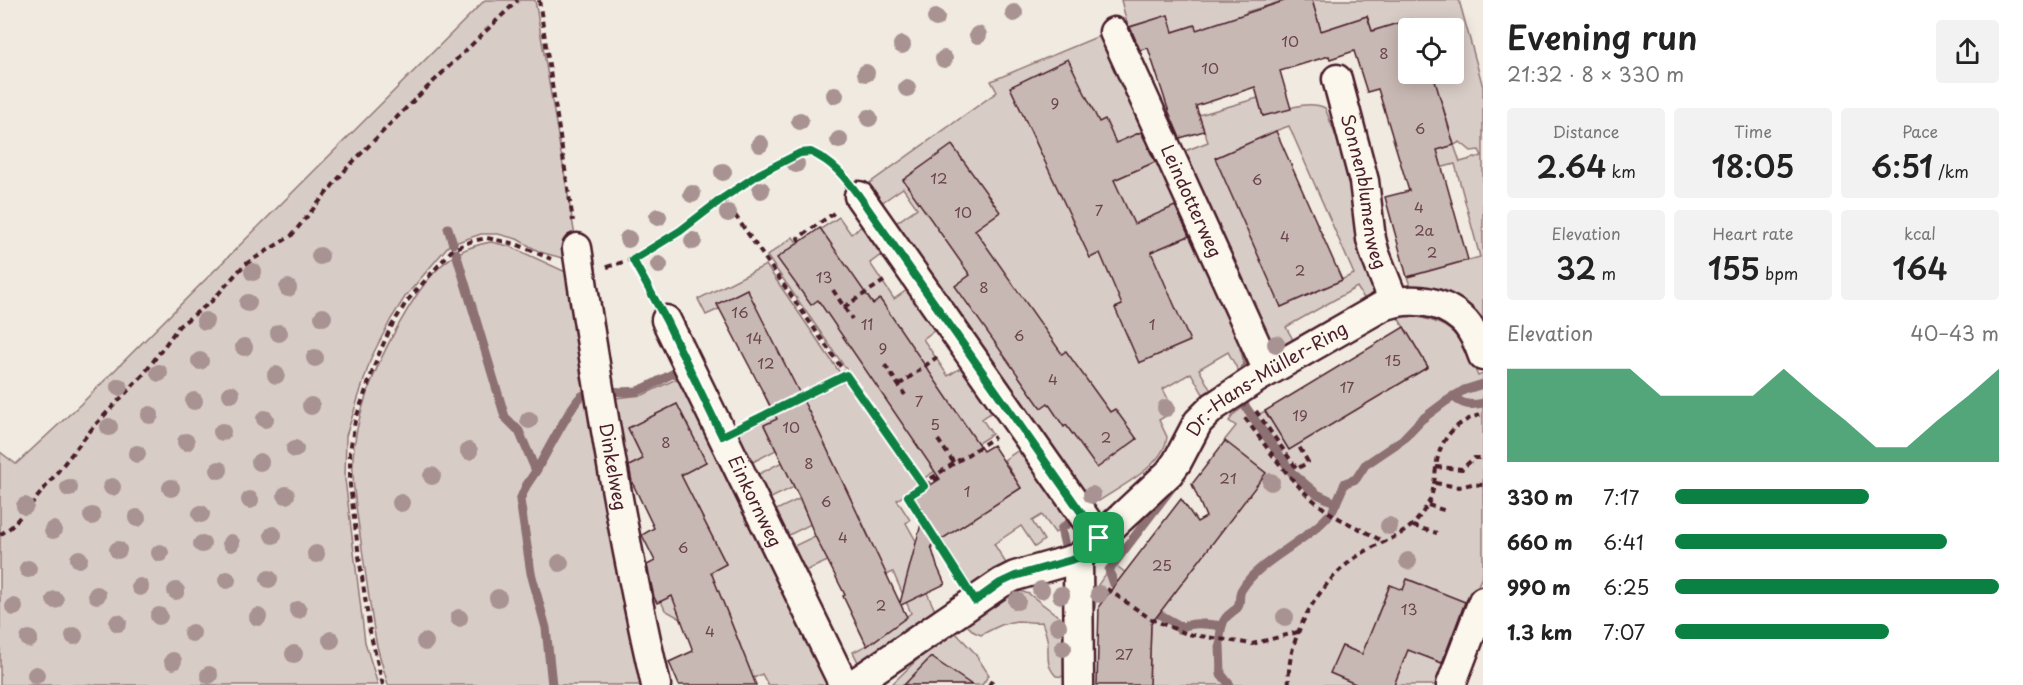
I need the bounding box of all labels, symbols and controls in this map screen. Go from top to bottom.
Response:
text: Evening run [1507,11,1698,61]
map controls [1398,18,1464,84]
button: locate [1398,18,1464,84]
button: share [1936,20,1999,83]
house number: 10 [1281,29,1299,52]
house number: 8 [1379,41,1389,64]
house number: 10 [1201,56,1219,79]
text: 21:32 · 8 × 330 m [1507,59,1684,89]
house number: 9 [1051,91,1059,114]
street label: Sonnenblumenweg [1335,111,1395,273]
house number: 6 [1415,116,1425,139]
text: Distance [1552,119,1620,143]
text: Time [1734,119,1772,143]
text: Pace [1902,119,1938,143]
street label: Leindotterweg [1155,140,1230,262]
text: 2.64 [1536,143,1606,188]
text: 18:05 [1712,143,1794,188]
text: 6:51 [1871,143,1933,188]
text: km [1606,159,1636,183]
text: /km [1933,159,1969,183]
house number: 12 [930,166,948,189]
house number: 6 [1252,167,1262,190]
house number: 4 [1414,195,1424,218]
house number: 7 [1095,198,1104,221]
house number: 10 [954,200,972,223]
house number: 2a [1414,218,1434,241]
text: Elevation [1551,221,1621,245]
text: Heart rate [1713,221,1793,245]
text: kcal [1904,221,1936,245]
house number: 4 [1280,224,1290,247]
house number: 2 [1427,240,1437,263]
text: 32 [1556,245,1596,290]
text: 155 [1708,245,1760,290]
text: 164 [1892,245,1948,290]
house number: 2 [1295,258,1305,281]
text: m [1596,261,1616,285]
text: bpm [1760,261,1798,285]
house number: 13 [816,265,832,288]
house number: 8 [979,275,989,298]
house number: 16 [731,300,749,323]
house number: 11 [861,312,873,335]
house number: 1 [1149,312,1155,335]
street label: Dr.-Hans-Müller-Ring [1178,314,1352,440]
text: Elevation [1507,318,1593,348]
text: 40–43 m [1910,318,1999,348]
house number: 6 [1014,323,1024,346]
house number: 14 [746,326,762,349]
house number: 9 [879,336,887,359]
house number: 15 [1385,348,1401,371]
house number: 12 [757,351,775,374]
house number: 4 [1048,367,1058,390]
house number: 17 [1340,375,1354,398]
house number: 7 [915,389,924,412]
house number: 19 [1292,403,1308,426]
house number: 5 [930,412,940,435]
house number: 10 [782,415,800,438]
street label: Dinkelweg [593,421,635,513]
house number: 2 [1101,425,1111,448]
house number: 8 [661,430,671,453]
street label: Einkornweg [722,450,790,551]
house number: 8 [804,451,814,474]
house number: 21 [1219,466,1237,489]
house number: 1 [964,479,970,502]
text: 330 m [1507,482,1573,512]
text: 7:17 [1603,482,1639,512]
house number: 6 [821,489,831,512]
pin [1073,512,1124,563]
icon: arrive [1082,521,1115,554]
house number: 4 [838,525,848,548]
text: 660 m [1507,527,1573,557]
text: 6:41 [1603,527,1644,557]
house number: 6 [678,535,688,558]
house number: 25 [1152,553,1172,576]
text: 990 m [1507,572,1571,602]
text: 6:25 [1603,572,1649,602]
house number: 2 [876,593,886,616]
house number: 13 [1401,597,1417,620]
text: 1.3 km [1507,617,1573,647]
text: 7:07 [1603,617,1645,647]
house number: 4 [705,619,715,642]
house number: 27 [1115,642,1134,665]

